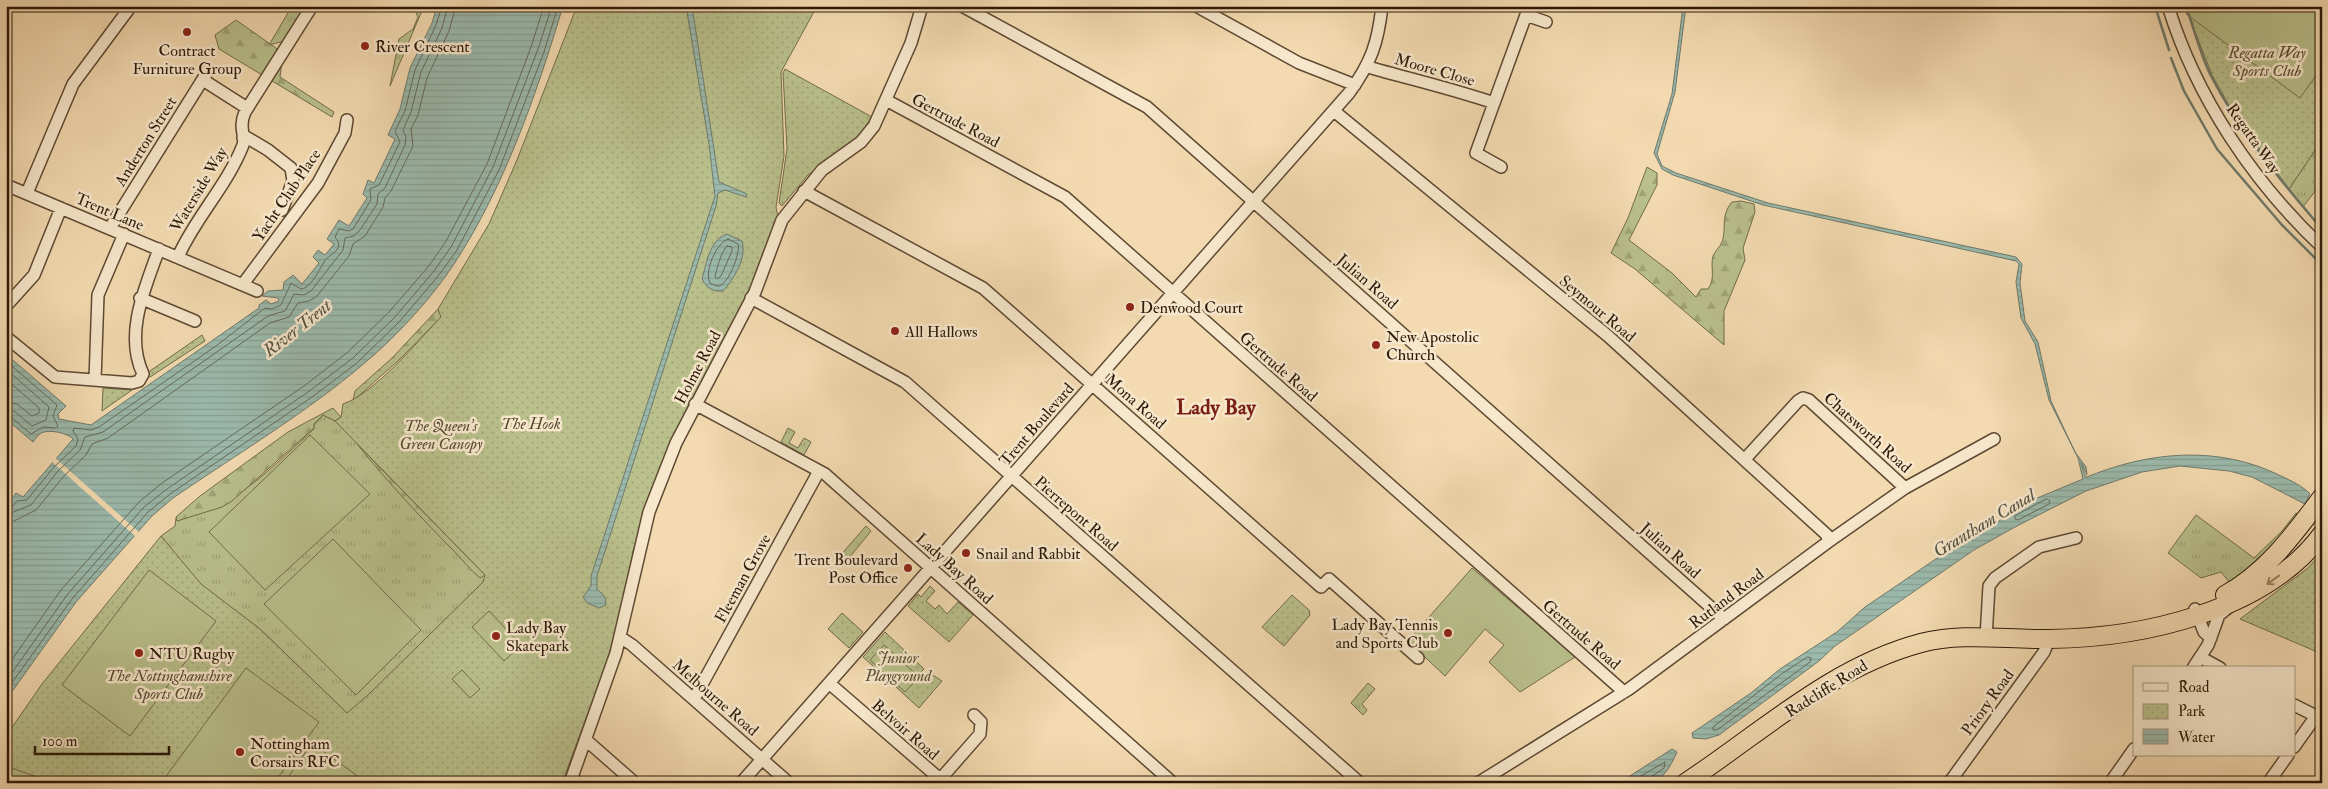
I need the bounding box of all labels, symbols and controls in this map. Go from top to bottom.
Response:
marker: Contract Furniture Group [181,26,193,38]
place label: River Crescent [375,37,470,57]
marker: River Crescent [359,40,371,52]
place label: Contract Furniture Group [132,41,242,80]
park label: Regatta Way Sports Club [2227,43,2306,81]
street label: Moore Close [1392,49,1477,91]
street label: Gertrude Road [908,89,1003,153]
street label: Anderton Street [110,93,181,191]
street label: Regatta Way [2222,100,2285,178]
street label: Waterside Way [165,143,232,236]
street label: Yacht Club Place [248,145,325,246]
street label: Trent Lane [72,189,147,235]
street label: Julian Road [1331,249,1402,315]
street label: Seymour Road [1555,271,1640,347]
water label: River Trent [258,294,337,363]
place label: Denwood Court [1140,298,1243,318]
marker: Denwood Court [1124,301,1136,313]
place label: All Hallows [904,322,978,342]
marker: All Hallows [889,325,901,337]
street label: Holme Road [670,327,726,408]
street label: Gertrude Road [1235,327,1322,406]
place label: New Apostolic Church [1386,327,1479,365]
marker: New Apostolic Church [1370,339,1382,351]
street label: Mona Road [1101,370,1170,434]
street label: Trent Boulevard [995,379,1078,470]
street label: Chatsworth Road [1819,388,1915,477]
district label: Lady Bay [1176,394,1256,421]
park label: The Hook [502,414,561,434]
park label: The Queen's Green Canopy [400,416,483,454]
street label: Pierrepont Road [1030,472,1122,556]
water label: Grantham Canal [1929,483,2041,563]
street label: Julian Road [1635,518,1705,584]
street label: Lady Bay Road [912,529,997,609]
street label: Fleeman Grove [710,530,776,626]
place label: Snail and Rabbit [976,544,1081,564]
marker: Snail and Rabbit [960,547,972,559]
place label: Trent Boulevard Post Office [794,550,898,588]
marker: Trent Boulevard Post Office [902,562,914,574]
street label: Rutland Road [1685,564,1768,633]
one-way arrow [2266,575,2280,585]
street label: Gertrude Road [1538,595,1625,674]
place label: Lady Bay Tennis and Sports Club [1331,615,1438,654]
place label: Lady Bay Skatepark [506,618,569,657]
marker: Lady Bay Tennis and Sports Club [1442,627,1454,639]
marker: Lady Bay Skatepark [490,630,502,642]
place label: NTU Rugby [149,644,235,664]
marker: NTU Rugby [133,647,145,659]
park label: Junior Playground [864,648,932,686]
street label: Melbourne Road [668,655,763,741]
street label: Radcliffe Road [1782,656,1872,722]
park label: The Nottinghamshire Sports Club [106,666,233,704]
street label: Priory Road [1957,666,2019,740]
legend [2133,666,2296,756]
text: Road [2178,678,2210,697]
street label: Belvoir Road [868,695,943,765]
text: Park [2178,702,2205,721]
scale bar [35,724,169,756]
text: Water [2177,728,2215,747]
text: 100 m [42,732,78,751]
place label: Nottingham Corsairs RFC [250,734,340,772]
marker: Nottingham Corsairs RFC [234,746,246,758]

